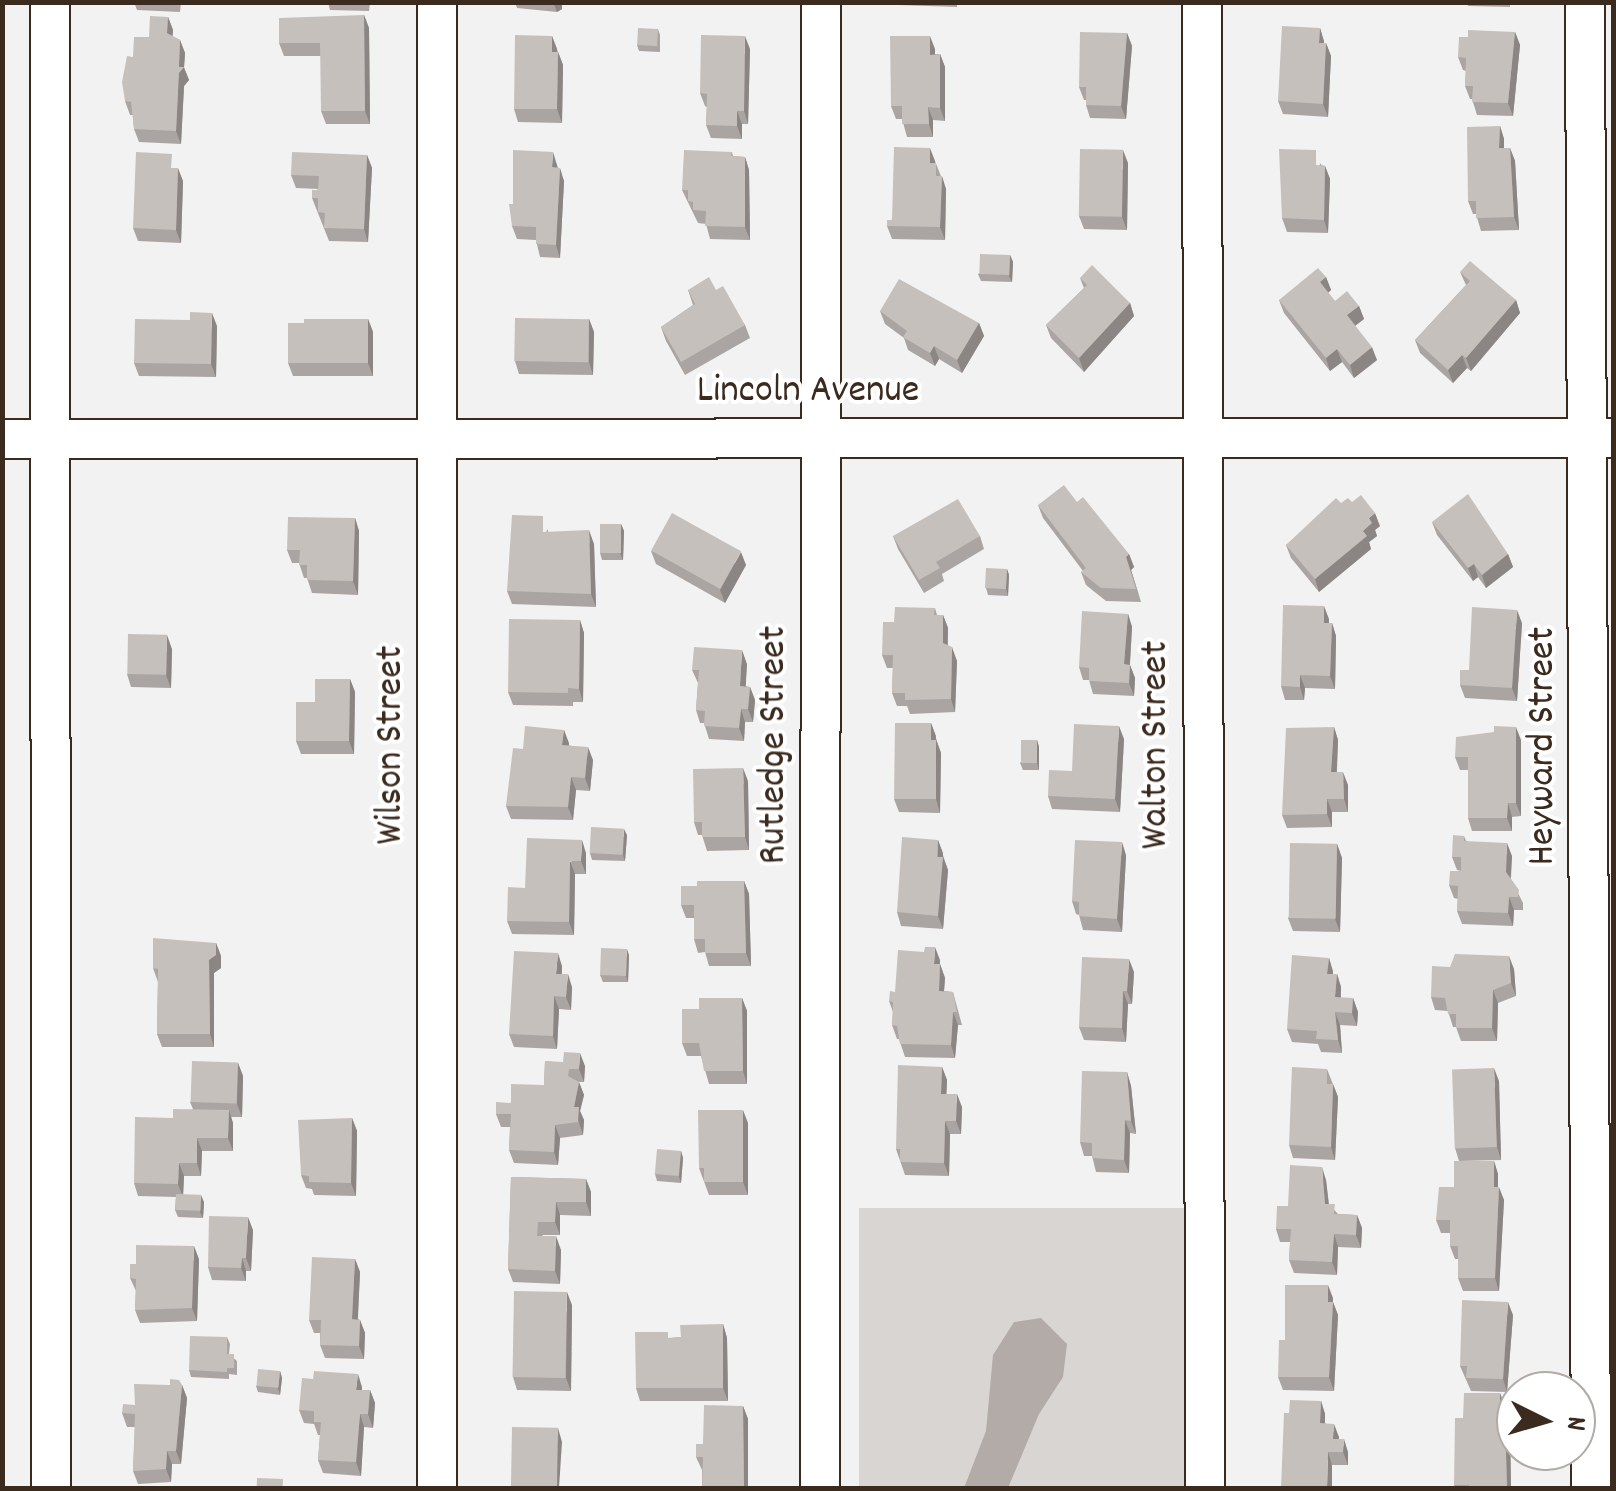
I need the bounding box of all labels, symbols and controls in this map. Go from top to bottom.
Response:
street label: Lincoln Avenue [697,369,919,417]
street label: Rutledge Street [752,626,800,864]
street label: Heyward Street [1521,627,1569,865]
street label: Walton Street [1134,641,1182,849]
street label: Wilson Street [369,645,417,845]
north arrow [1496,1371,1596,1471]
text: N [1553,1415,1594,1432]

